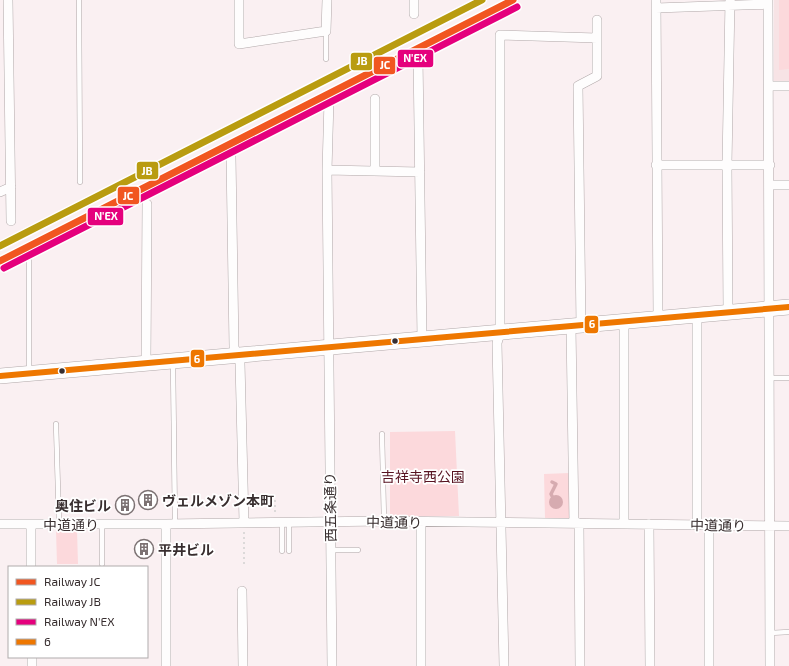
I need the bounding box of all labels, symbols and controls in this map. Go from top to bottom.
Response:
line badge: N'EX [397,49,434,68]
text: N'EX [403,51,427,64]
line badge: JB [350,52,373,71]
text: JB [356,54,368,67]
line badge: JC [373,56,396,75]
text: JC [380,58,391,71]
line badge: JB [136,161,159,180]
text: JB [141,164,153,177]
line badge: JC [117,186,140,205]
text: JC [123,189,134,202]
line badge: N'EX [87,207,124,226]
text: N'EX [94,209,118,222]
line badge: 6 [584,315,599,334]
text: 6 [589,317,596,330]
unlabelled marker [390,336,400,346]
line badge: 6 [190,349,205,368]
text: 6 [194,352,201,365]
unlabelled marker [57,366,67,376]
park label: 吉祥寺西公園 [381,468,465,485]
street label: 西五条通り [321,472,339,542]
building icon: ヴェルメゾン本町 [137,489,159,511]
place label: ヴェルメゾン本町 [162,492,274,509]
building icon: 奥住ビル [114,494,136,516]
place label: 奥住ビル [55,497,111,514]
street label: 中道通り [366,513,422,531]
street label: 中道通り [43,516,99,533]
street label: 中道通り [690,516,746,534]
building icon: 平井ビル [133,538,155,560]
place label: 平井ビル [158,541,214,558]
legend [8,566,148,658]
text: Railway JC [44,574,100,588]
text: Railway JB [44,594,101,608]
text: Railway N'EX [44,614,115,628]
text: 6 [44,634,51,648]

